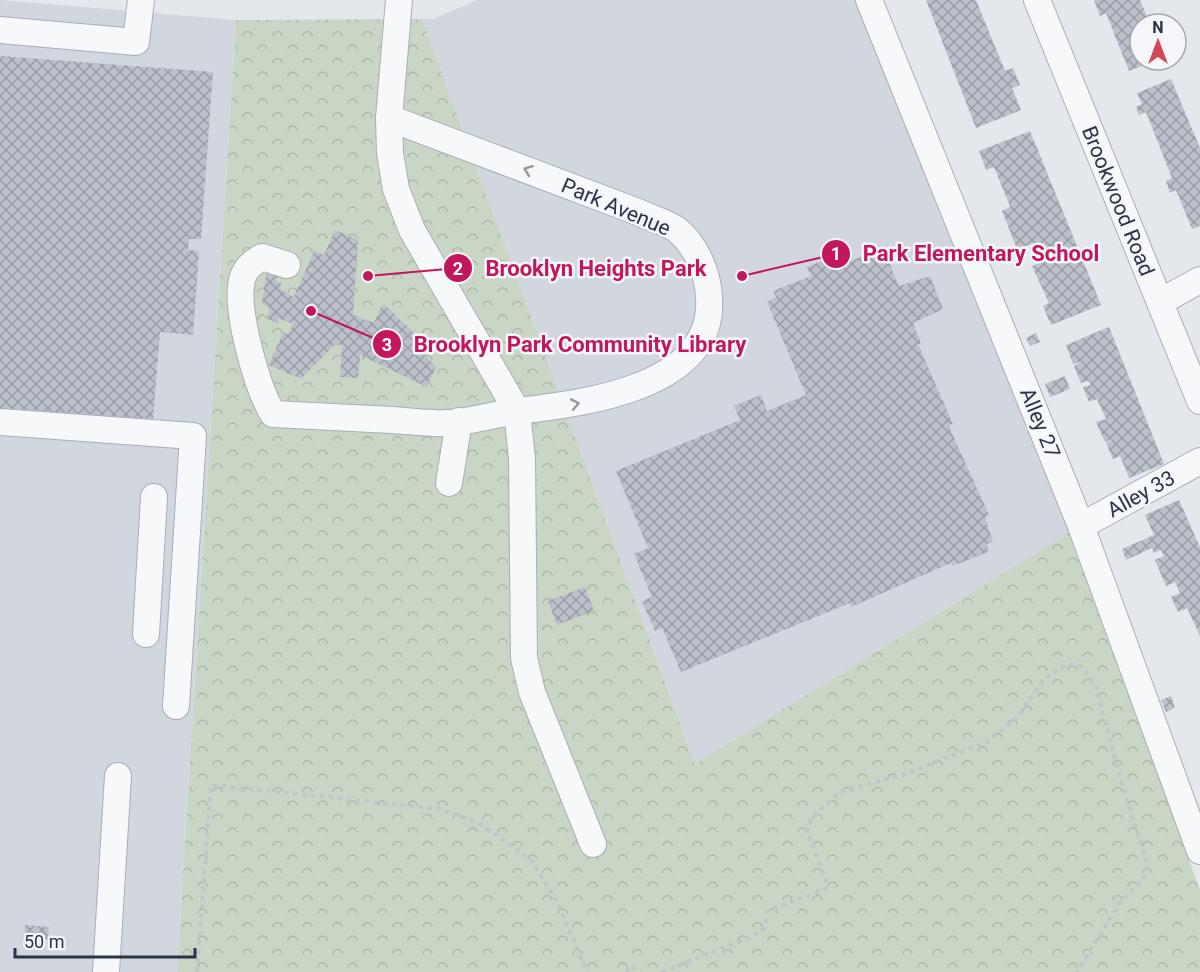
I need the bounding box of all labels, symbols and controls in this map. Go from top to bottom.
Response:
north arrow [1128,12,1188,72]
text: N [1152,18,1164,37]
street label: Brookwood Road [1077,123,1159,279]
one-way arrow [523,165,534,177]
street label: Park Avenue [558,173,674,241]
callout: Park Elementary School [821,234,1111,274]
text: Park Elementary School [863,241,1099,266]
text: 1 [831,243,841,264]
callout: Brooklyn Heights Park [443,248,718,288]
text: Brooklyn Heights Park [485,256,707,281]
text: 2 [453,258,463,279]
callout: Brooklyn Park Community Library [372,324,758,364]
text: Brooklyn Park Community Library [414,332,747,357]
text: 3 [382,334,392,355]
street label: Alley 27 [1015,384,1065,462]
one-way arrow [570,398,580,411]
street label: Alley 33 [1103,466,1179,522]
scale bar [15,921,195,959]
text: 50 m [24,931,64,952]

